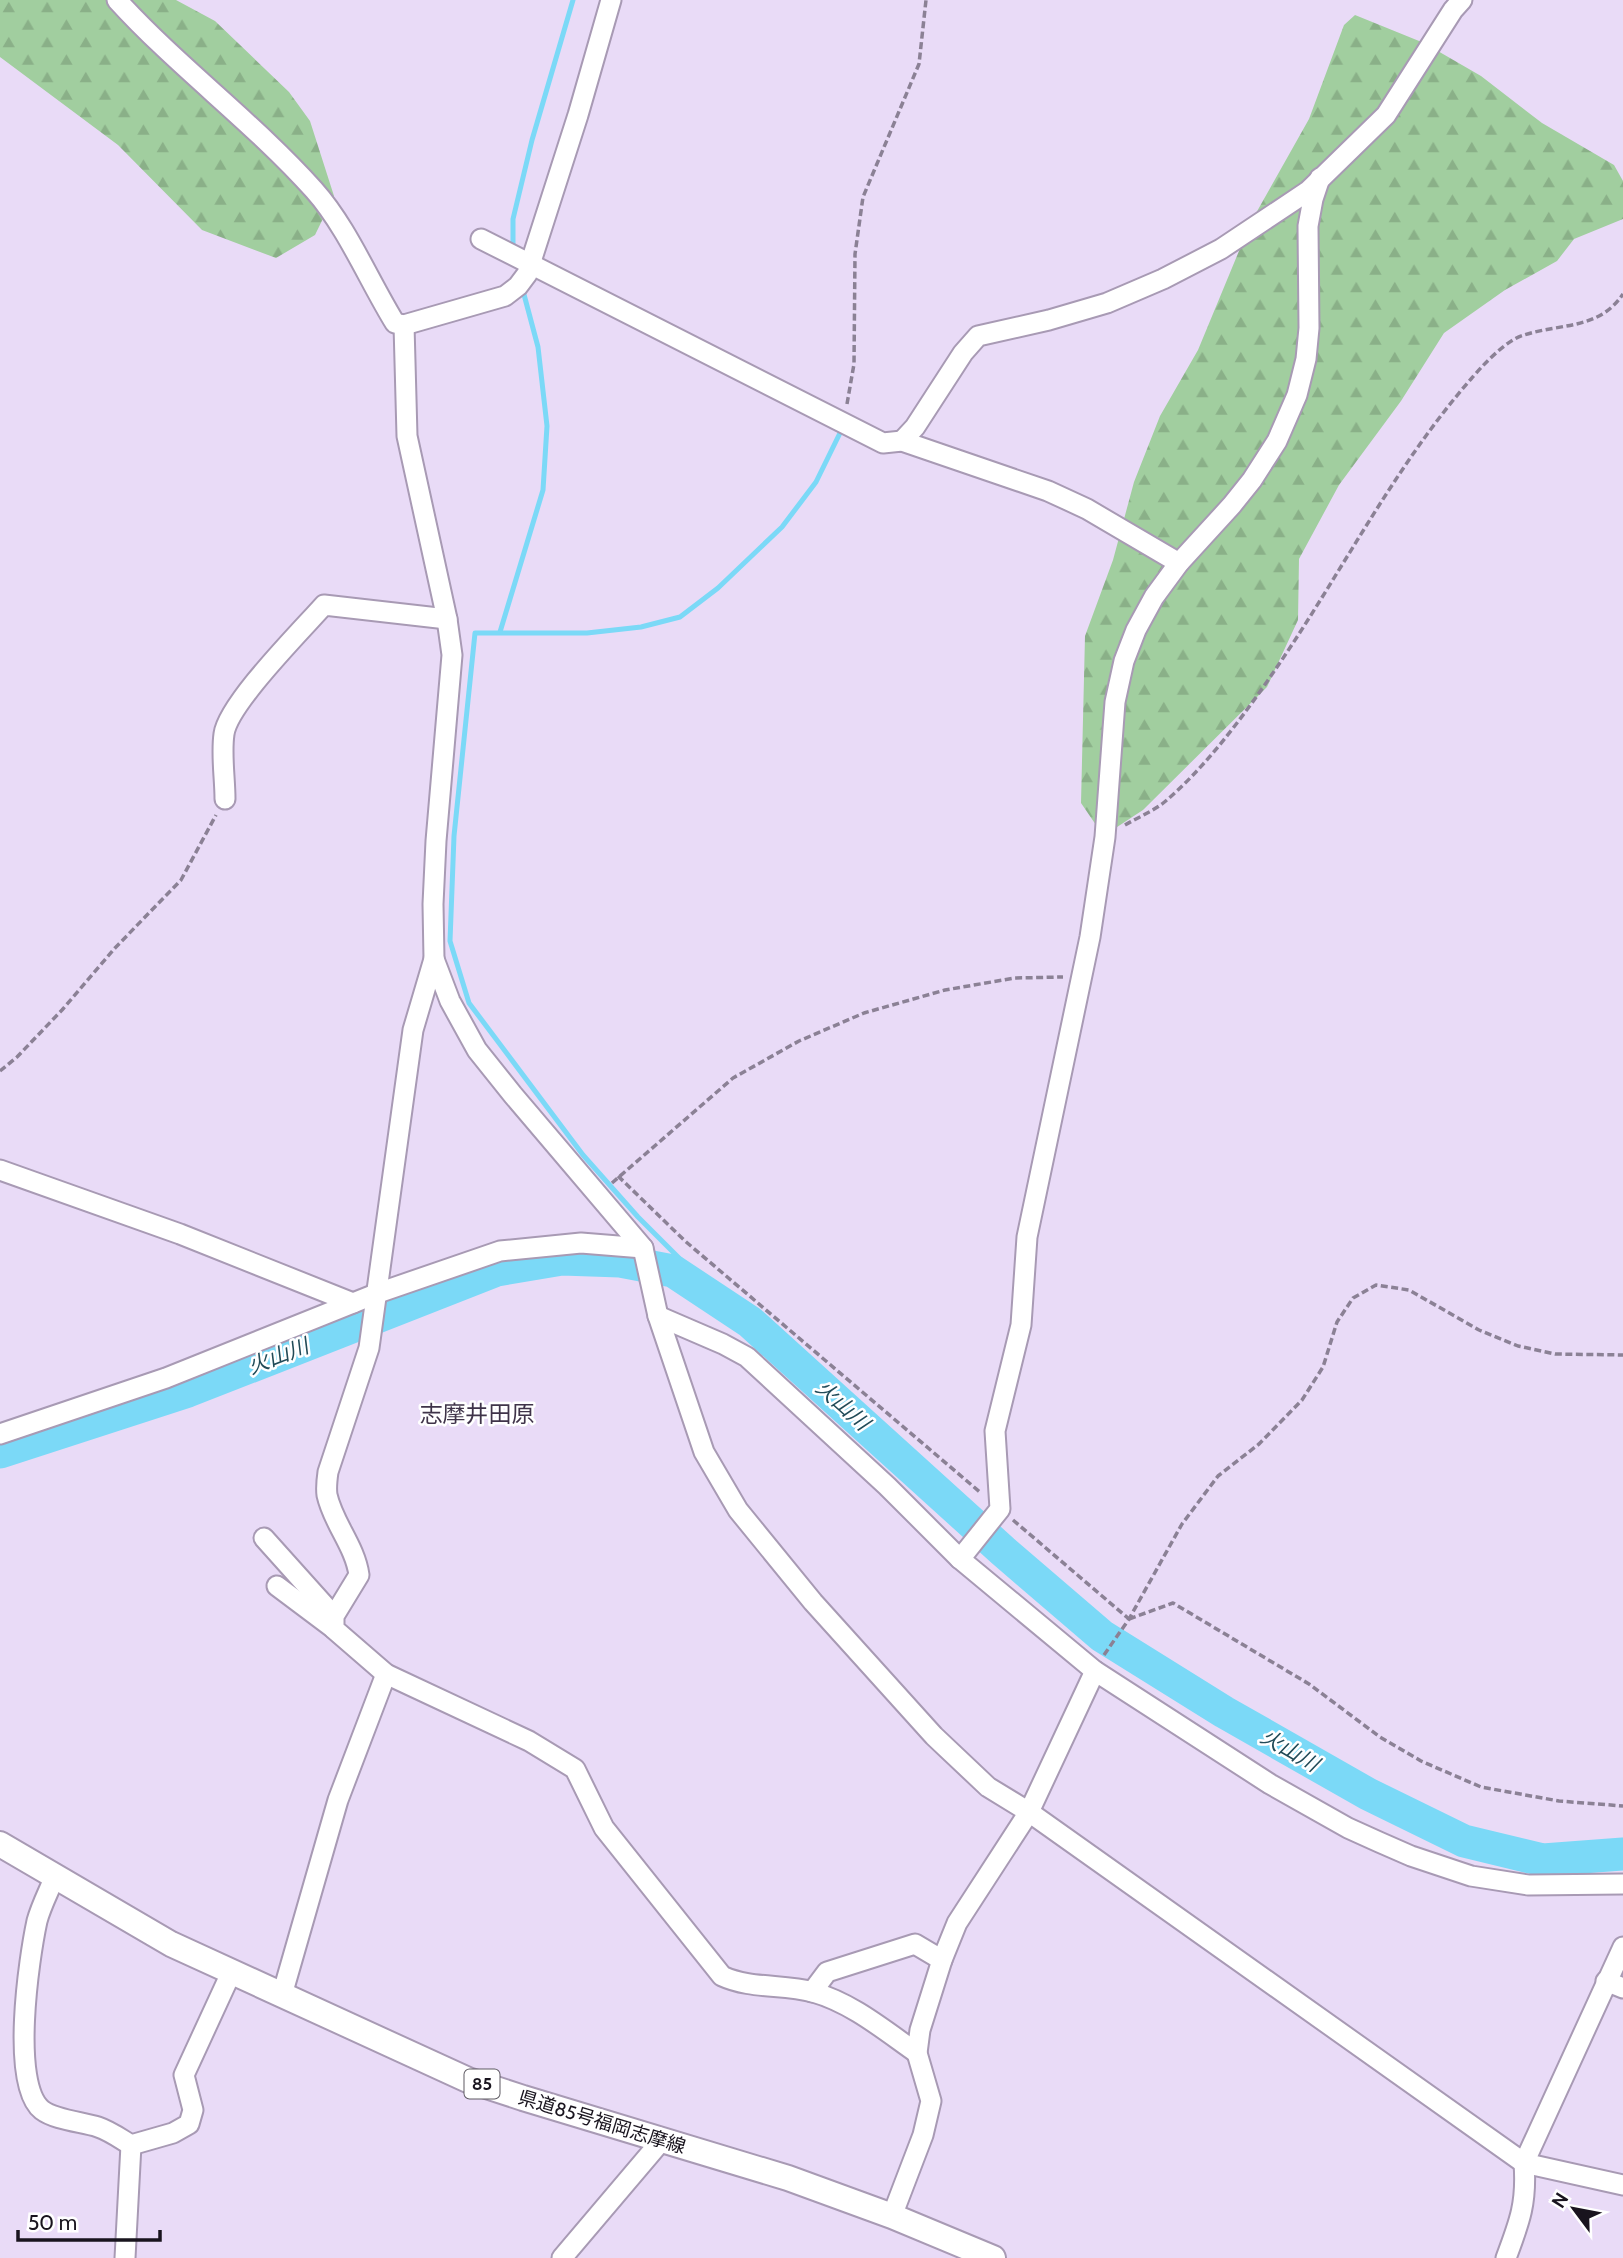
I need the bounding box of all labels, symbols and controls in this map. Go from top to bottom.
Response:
water label: 火山川 [244,1332,314,1379]
water label: 火山川 [811,1375,876,1437]
district label: 志摩井田原 [420,1400,535,1428]
water label: 火山川 [1256,1723,1325,1778]
road number: 85 [464,2070,500,2098]
street label: 県道85号福岡志摩線 [516,2086,688,2158]
north arrow [1539,2174,1609,2244]
text: N [1547,2188,1573,2212]
scale bar [18,2198,159,2242]
text: 50 m [28,2210,77,2235]

